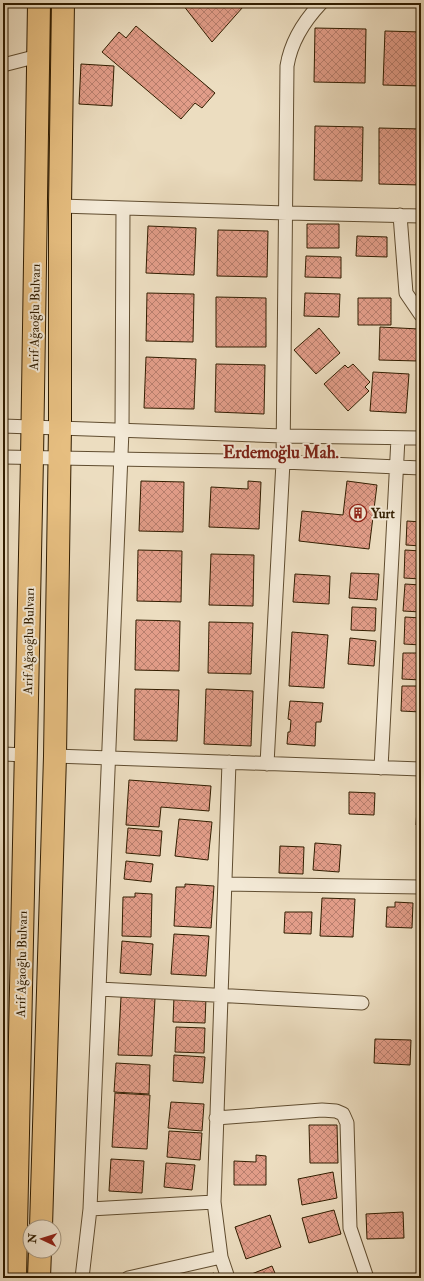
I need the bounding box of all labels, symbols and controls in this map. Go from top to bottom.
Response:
street label: Arif Ağaoğlu Bulvarı [26,263,44,371]
district label: Erdemoğlu Mah. [223,442,339,464]
building icon: Yurt [348,503,368,523]
place label: Yurt [370,506,395,522]
street label: Arif Ağaoğlu Bulvarı [20,587,38,695]
street label: Arif Ağaoğlu Bulvarı [13,910,31,1018]
north arrow [22,1219,62,1259]
text: N [26,1232,39,1245]

